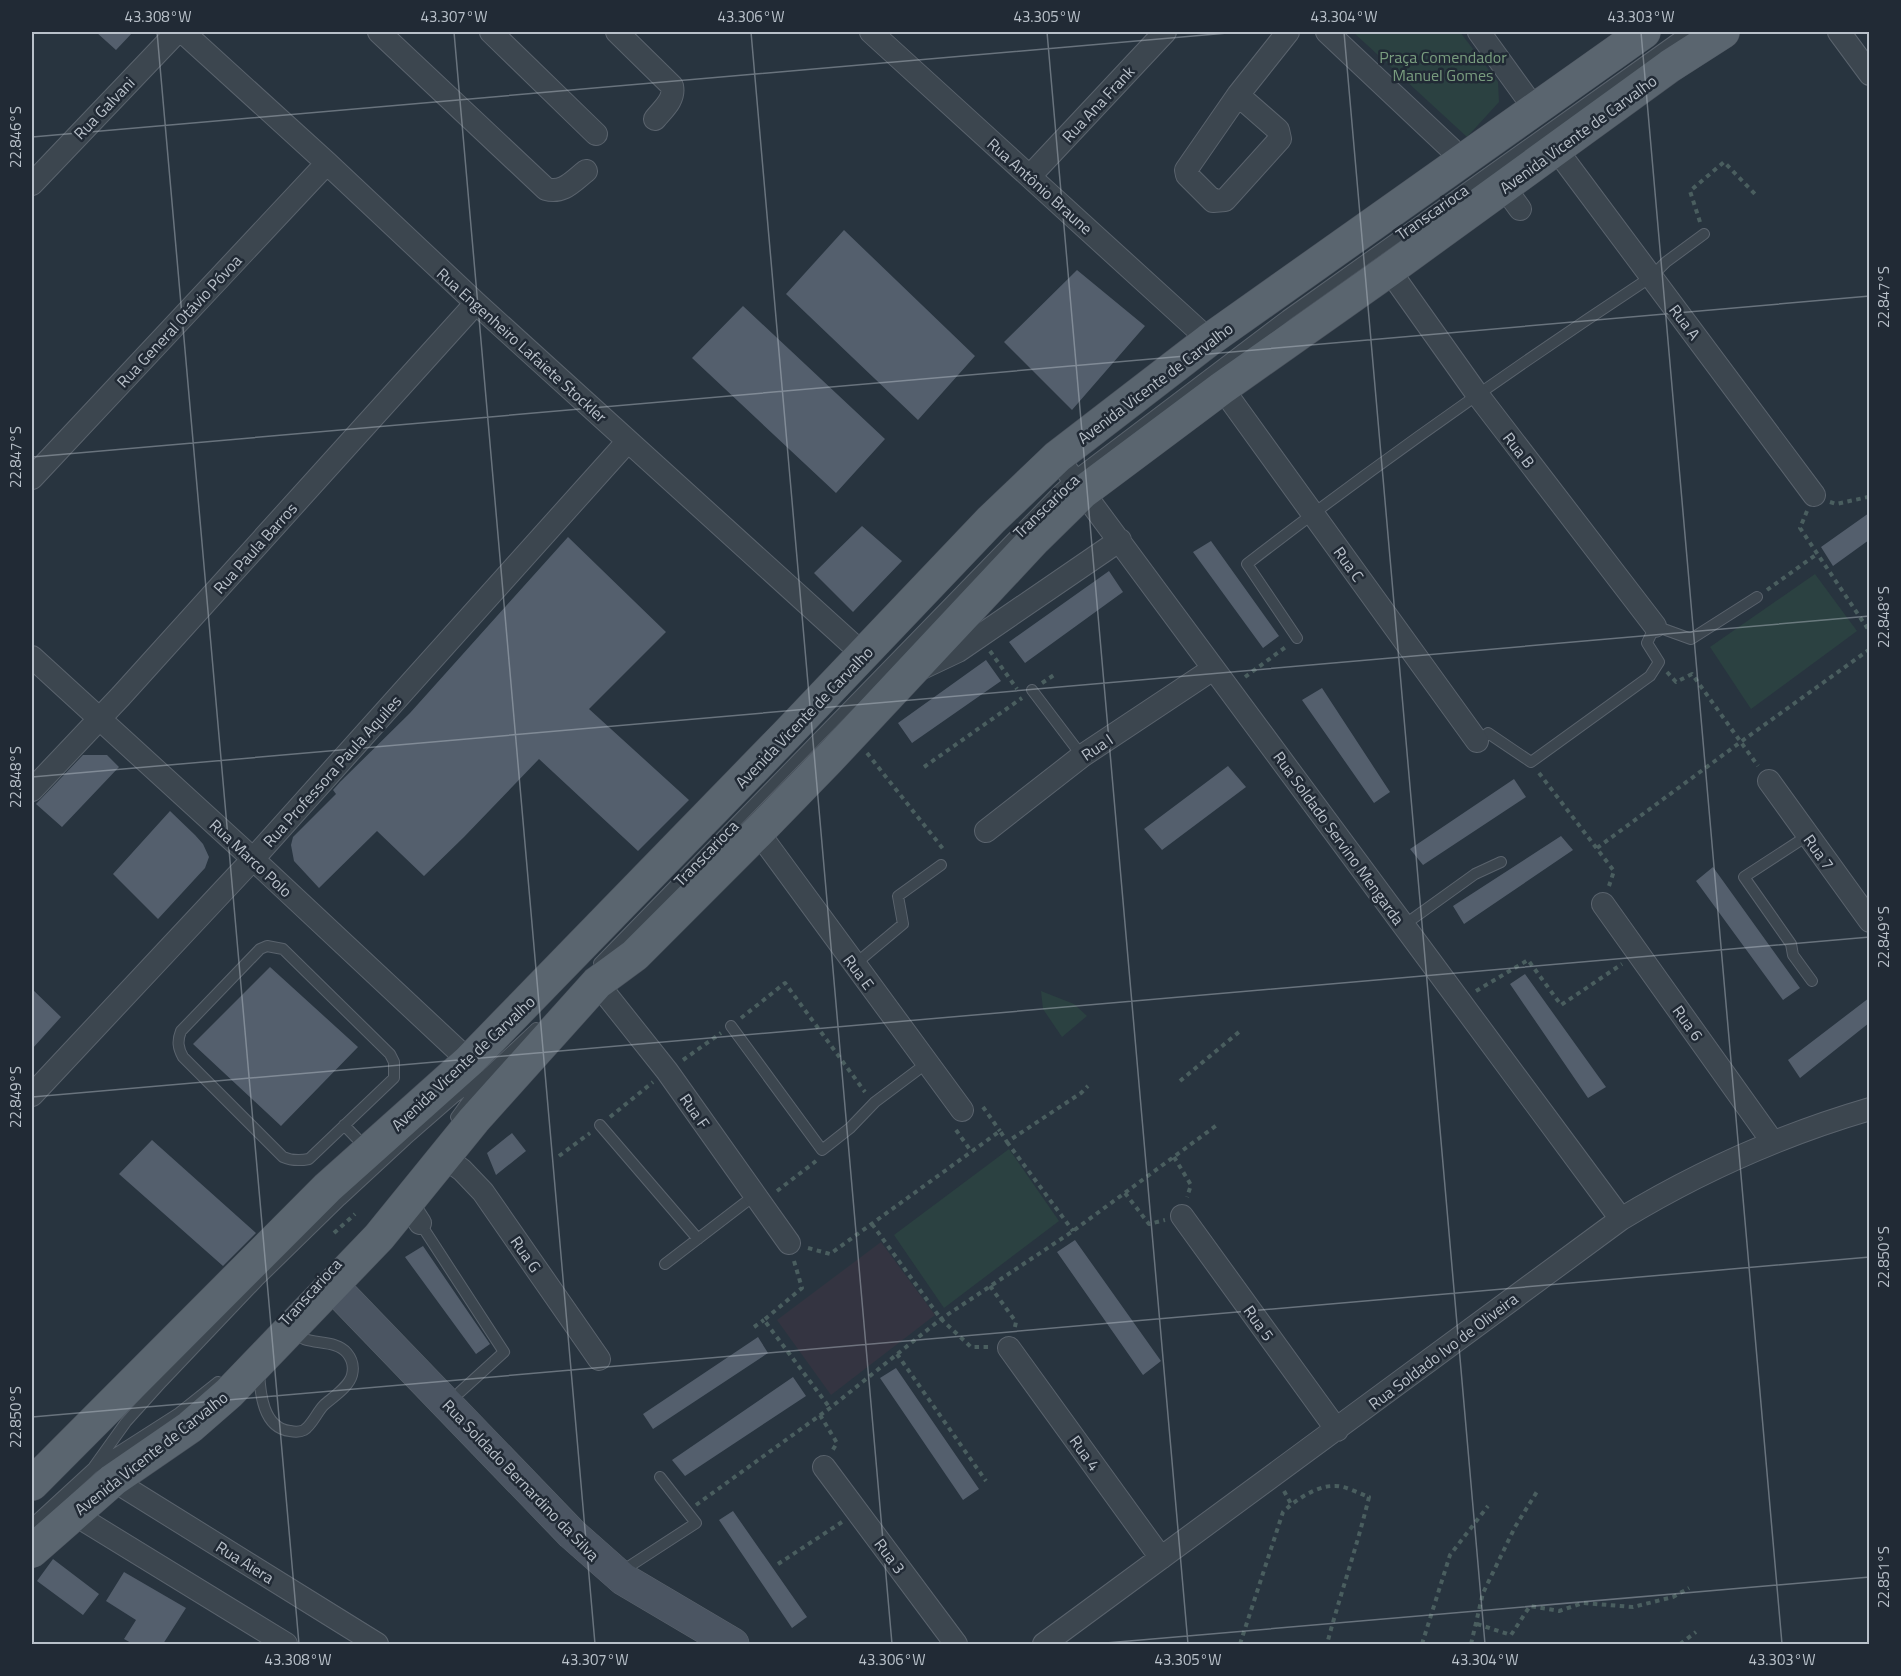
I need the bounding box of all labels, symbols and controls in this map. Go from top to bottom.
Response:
text: 43.308°W [125,5,191,28]
text: 43.307°W [421,5,487,28]
text: 43.306°W [718,5,784,28]
text: 43.305°W [1014,5,1080,28]
text: 43.304°W [1311,5,1377,28]
text: 43.303°W [1608,5,1674,28]
park label: Praça Comendador Manuel Gomes [1379,45,1507,87]
street label: Rua Ana Frank [1056,60,1140,148]
street label: Avenida Vicente de Carvalho [1494,69,1662,199]
street label: Rua Galvani [68,71,140,145]
text: 22.846°S [4,106,27,168]
street label: Rua Antônio Braune [982,132,1098,240]
street label: Transcarioca [1391,178,1473,246]
street label: Rua General Otávio Póvoa [111,249,247,393]
street label: Rua Engenheiro Lafaiete Stockler [431,262,613,428]
text: 22.847°S [1872,266,1895,328]
street label: Rua A [1664,299,1707,345]
street label: Avenida Vicente de Carvalho [1072,316,1238,450]
text: 22.847°S [4,426,27,488]
street label: Rua B [1497,427,1541,473]
street label: Transcarioca [1007,468,1085,544]
street label: Rua Paula Barros [207,497,303,599]
street label: Rua C [1328,541,1370,587]
text: 22.848°S [1872,586,1895,648]
street label: Avenida Vicente de Carvalho [730,641,878,793]
street label: Rua Professora Paula Aquiles [257,690,407,852]
street label: Rua I [1076,728,1118,766]
text: 22.848°S [4,746,27,808]
street label: Rua Soldado Servino Mengarda [1268,746,1410,930]
street label: Rua Marco Polo [204,813,298,903]
street label: Transcarioca [668,814,744,892]
street label: Rua 7 [1798,829,1840,875]
text: 22.849°S [1872,906,1895,968]
street label: Rua E [838,949,880,995]
street label: Avenida Vicente de Carvalho [386,990,540,1136]
street label: Rua 6 [1667,1000,1709,1046]
text: 22.849°S [4,1066,27,1128]
street label: Rua F [674,1088,716,1134]
text: 22.850°S [1872,1226,1895,1288]
street label: Rua G [505,1231,547,1277]
street label: Transcarioca [273,1253,347,1331]
street label: Rua Soldado Ivo de Oliveira [1363,1287,1523,1415]
street label: Rua 5 [1238,1300,1280,1346]
street label: Avenida Vicente de Carvalho [69,1385,233,1521]
text: 22.850°S [4,1386,27,1448]
street label: Rua Soldado Bernardino da Silva [437,1394,605,1566]
street label: Rua 4 [1064,1430,1106,1476]
street label: Rua 3 [869,1533,911,1579]
street label: Rua Aiera [211,1535,279,1589]
text: 22.851°S [1872,1546,1895,1608]
text: 43.308°W [265,1648,331,1671]
text: 43.307°W [562,1648,628,1671]
text: 43.306°W [859,1648,925,1671]
text: 43.305°W [1155,1648,1221,1671]
text: 43.304°W [1452,1648,1518,1671]
text: 43.303°W [1749,1648,1815,1671]

